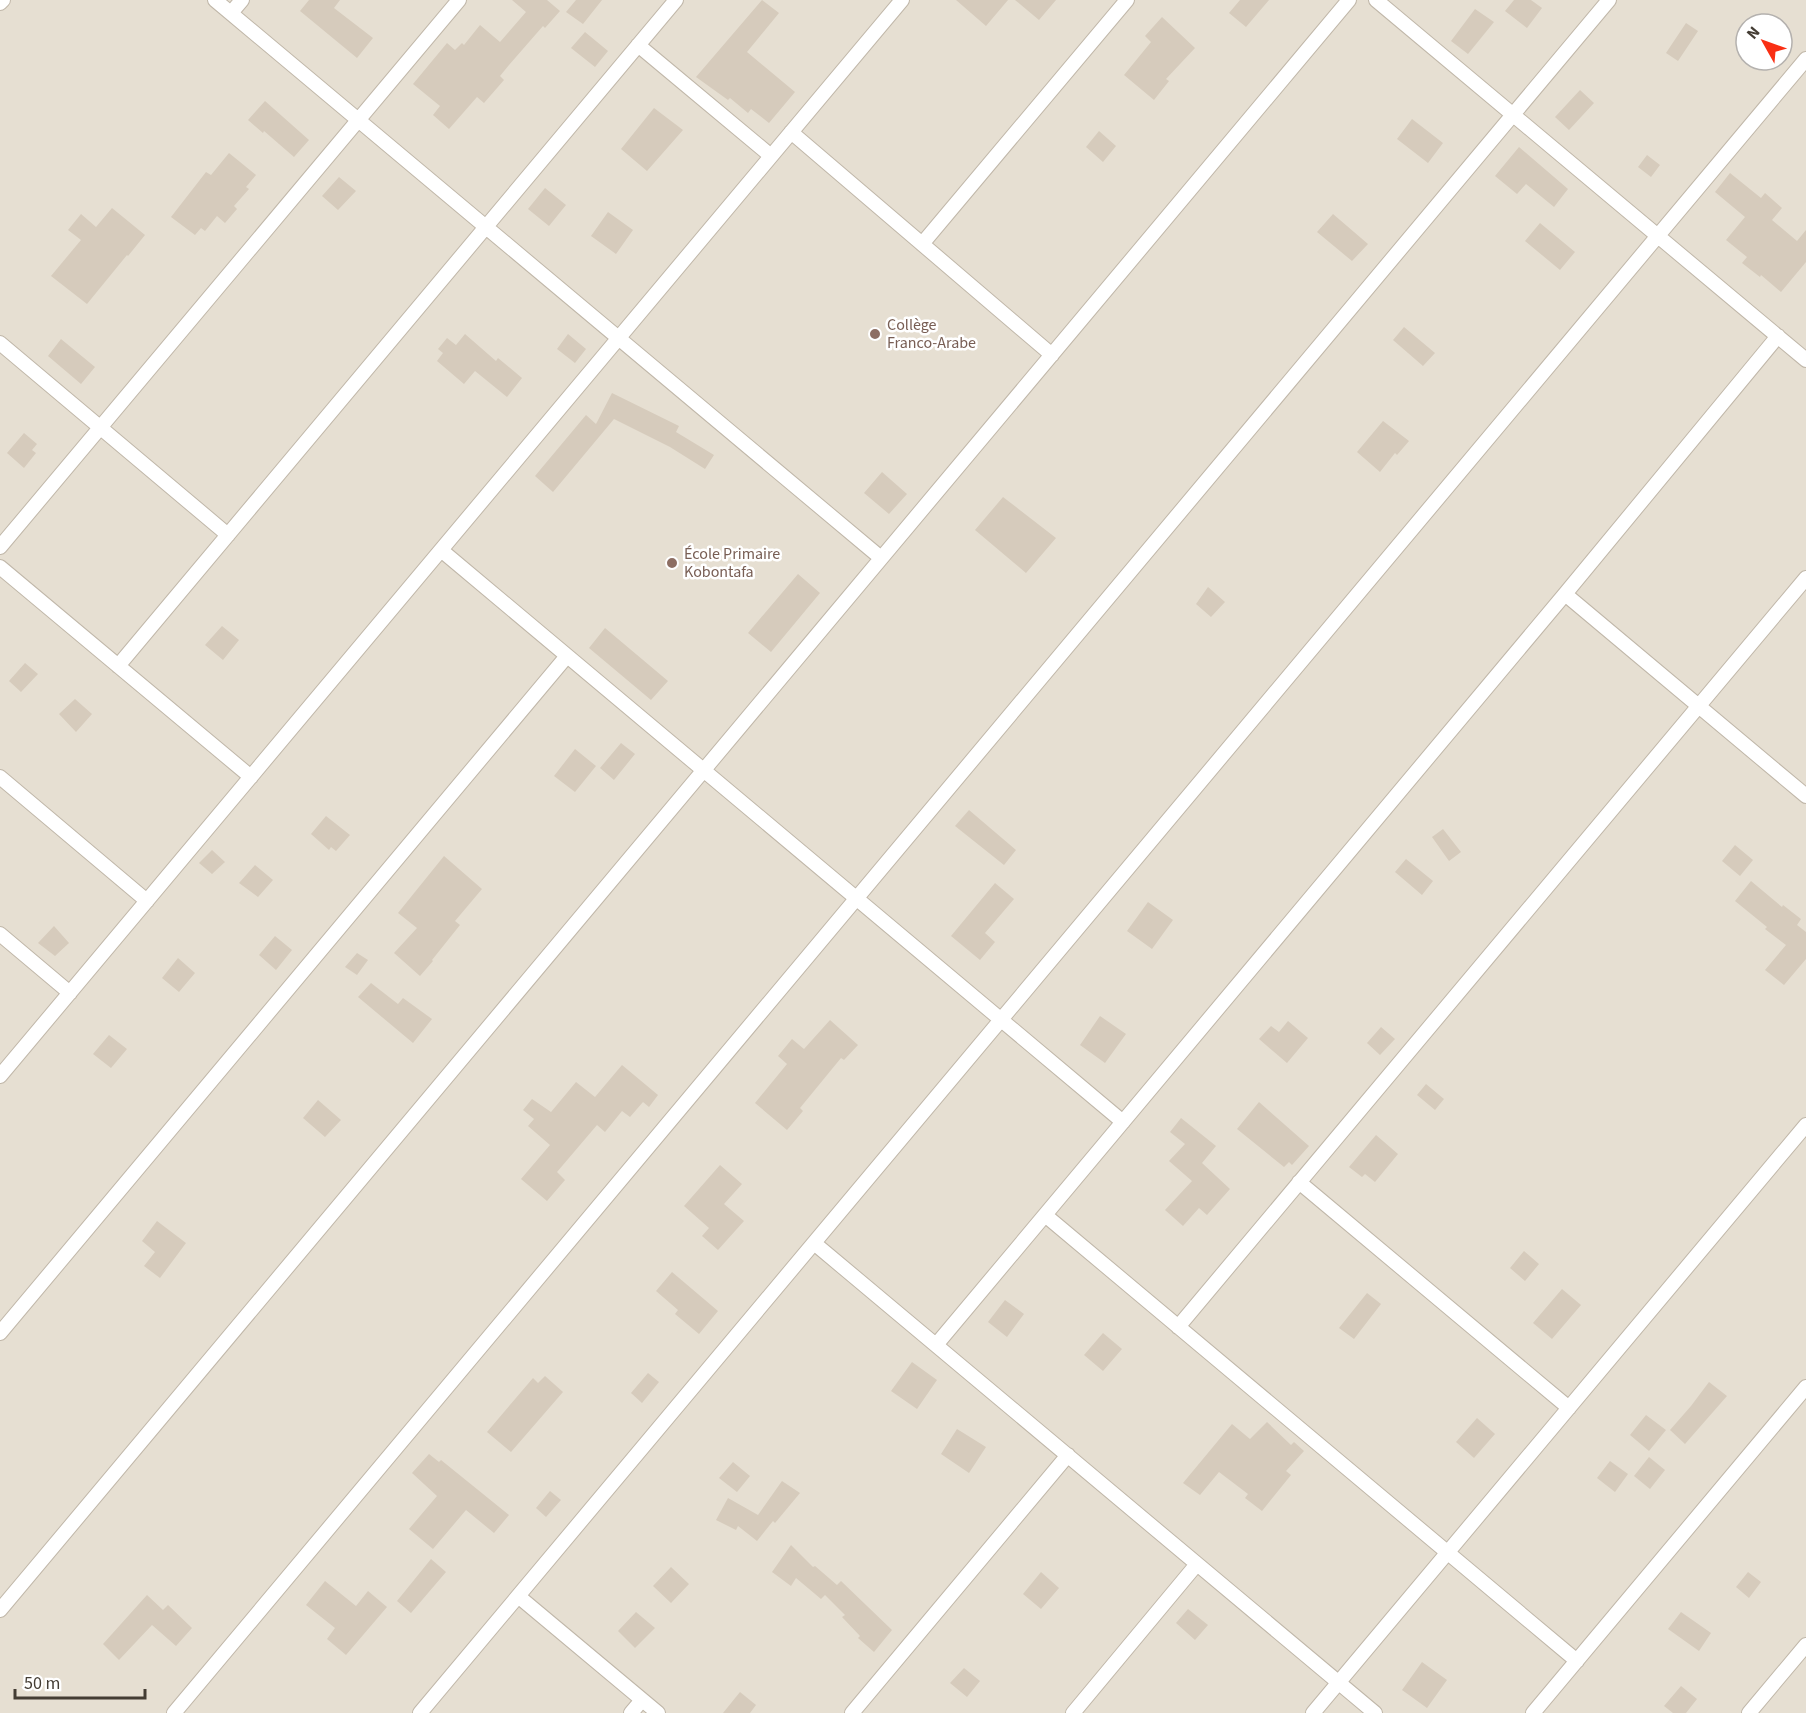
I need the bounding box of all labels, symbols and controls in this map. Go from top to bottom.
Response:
north arrow [1734,12,1794,72]
text: N [1741,22,1765,44]
place label: Collège Franco-Arabe [887,314,976,354]
marker: Collège Franco-Arabe [868,327,882,341]
place label: École Primaire Kobontafa [684,543,780,583]
marker: École Primaire Kobontafa [665,556,679,570]
scale bar [15,1662,146,1700]
text: 50 m [24,1671,60,1696]

